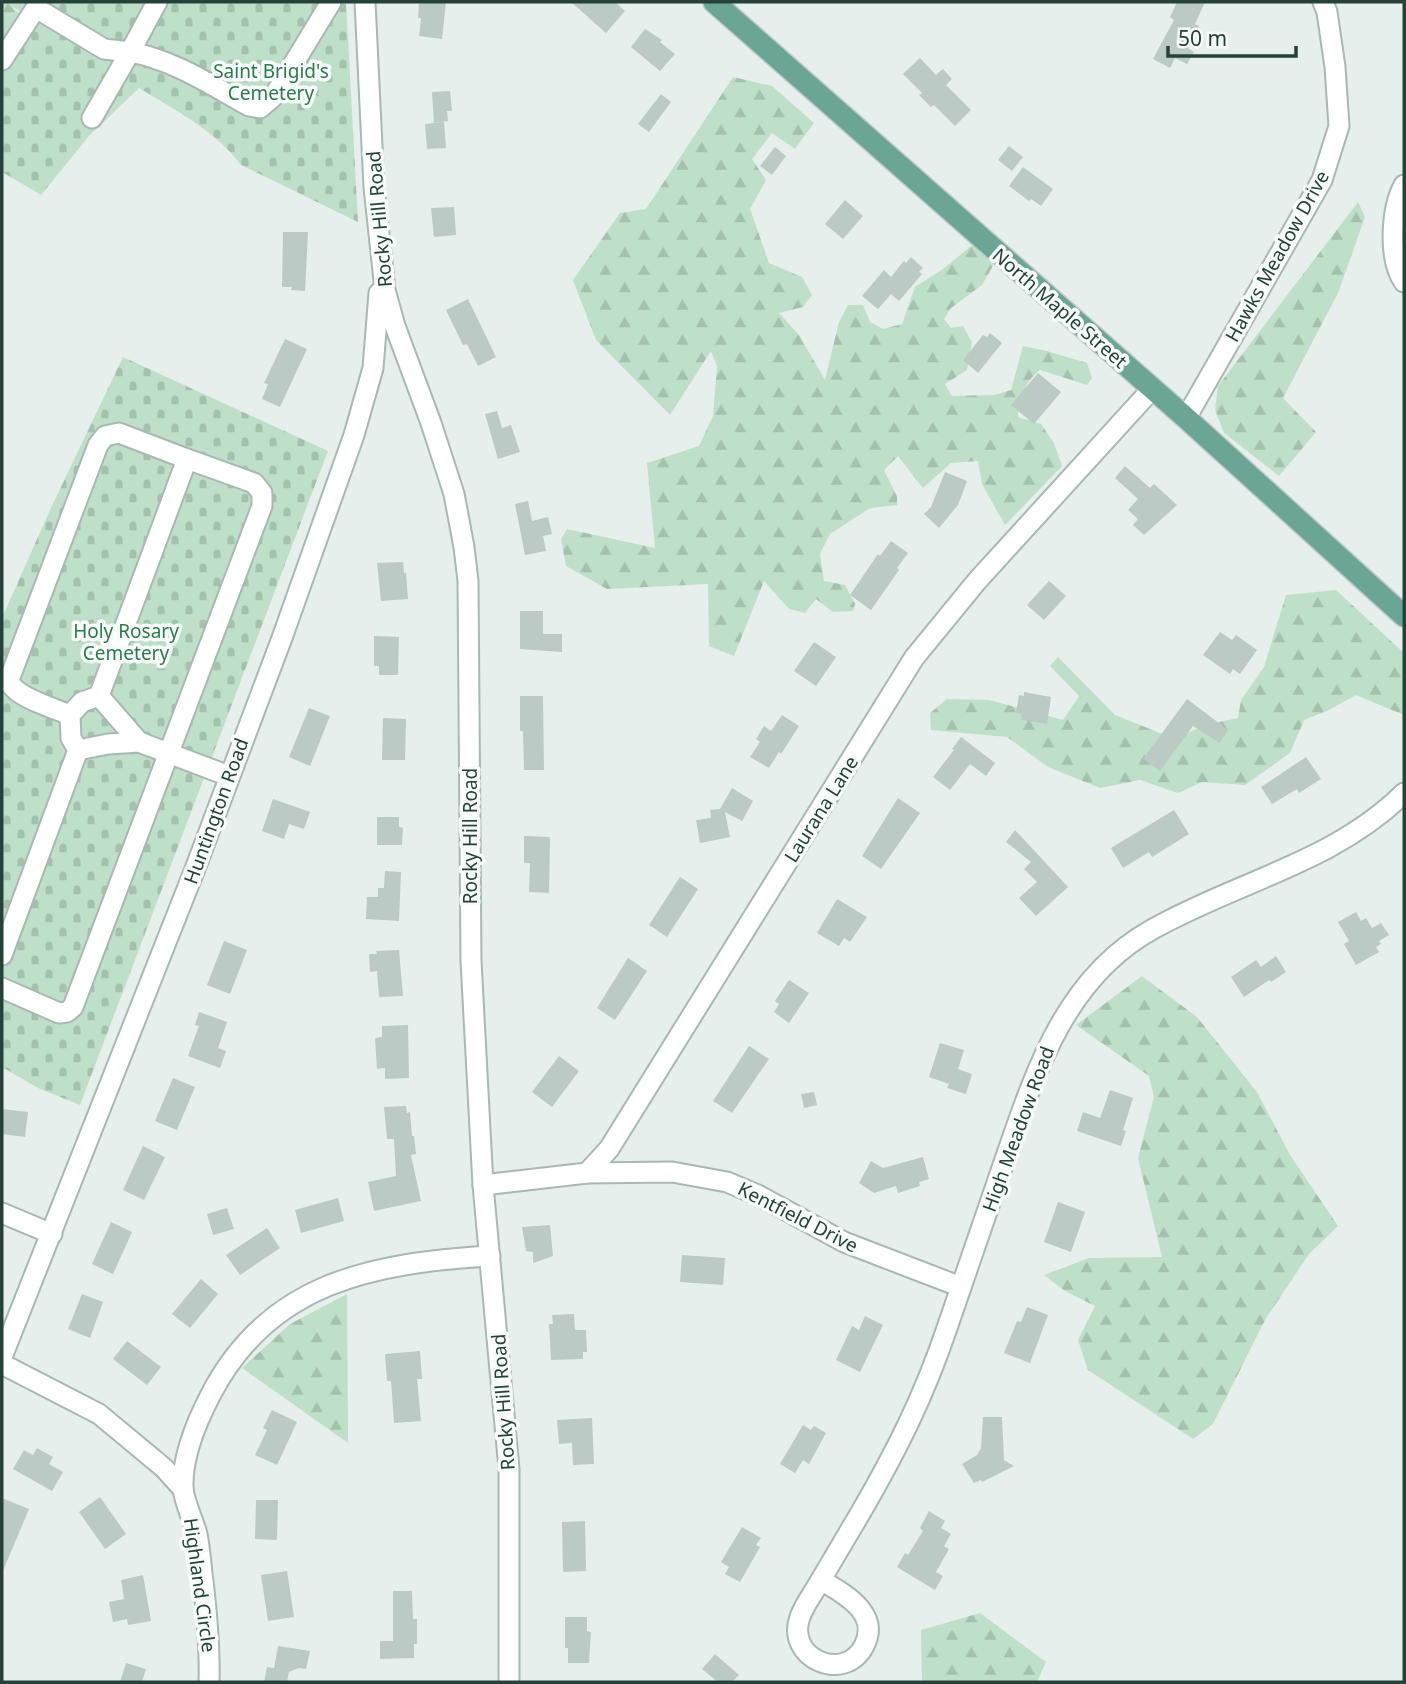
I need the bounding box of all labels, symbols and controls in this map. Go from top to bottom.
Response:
scale bar [1168,14,1296,58]
text: 50 m [1178,24,1227,52]
park label: Saint Brigid's Cemetery [213,58,329,106]
street label: Rocky Hill Road [360,150,398,288]
street label: Hawks Meadow Drive [1219,166,1335,346]
street label: North Maple Street [987,242,1133,374]
park label: Holy Rosary Cemetery [73,618,179,666]
street label: Huntington Road [178,734,254,888]
street label: Laurana Lane [778,751,864,867]
street label: Rocky Hill Road [457,768,483,904]
street label: High Meadow Road [976,1043,1060,1215]
street label: Kentfield Drive [733,1176,863,1258]
street label: Rocky Hill Road [485,1333,521,1471]
street label: Highland Circle [178,1516,222,1654]

